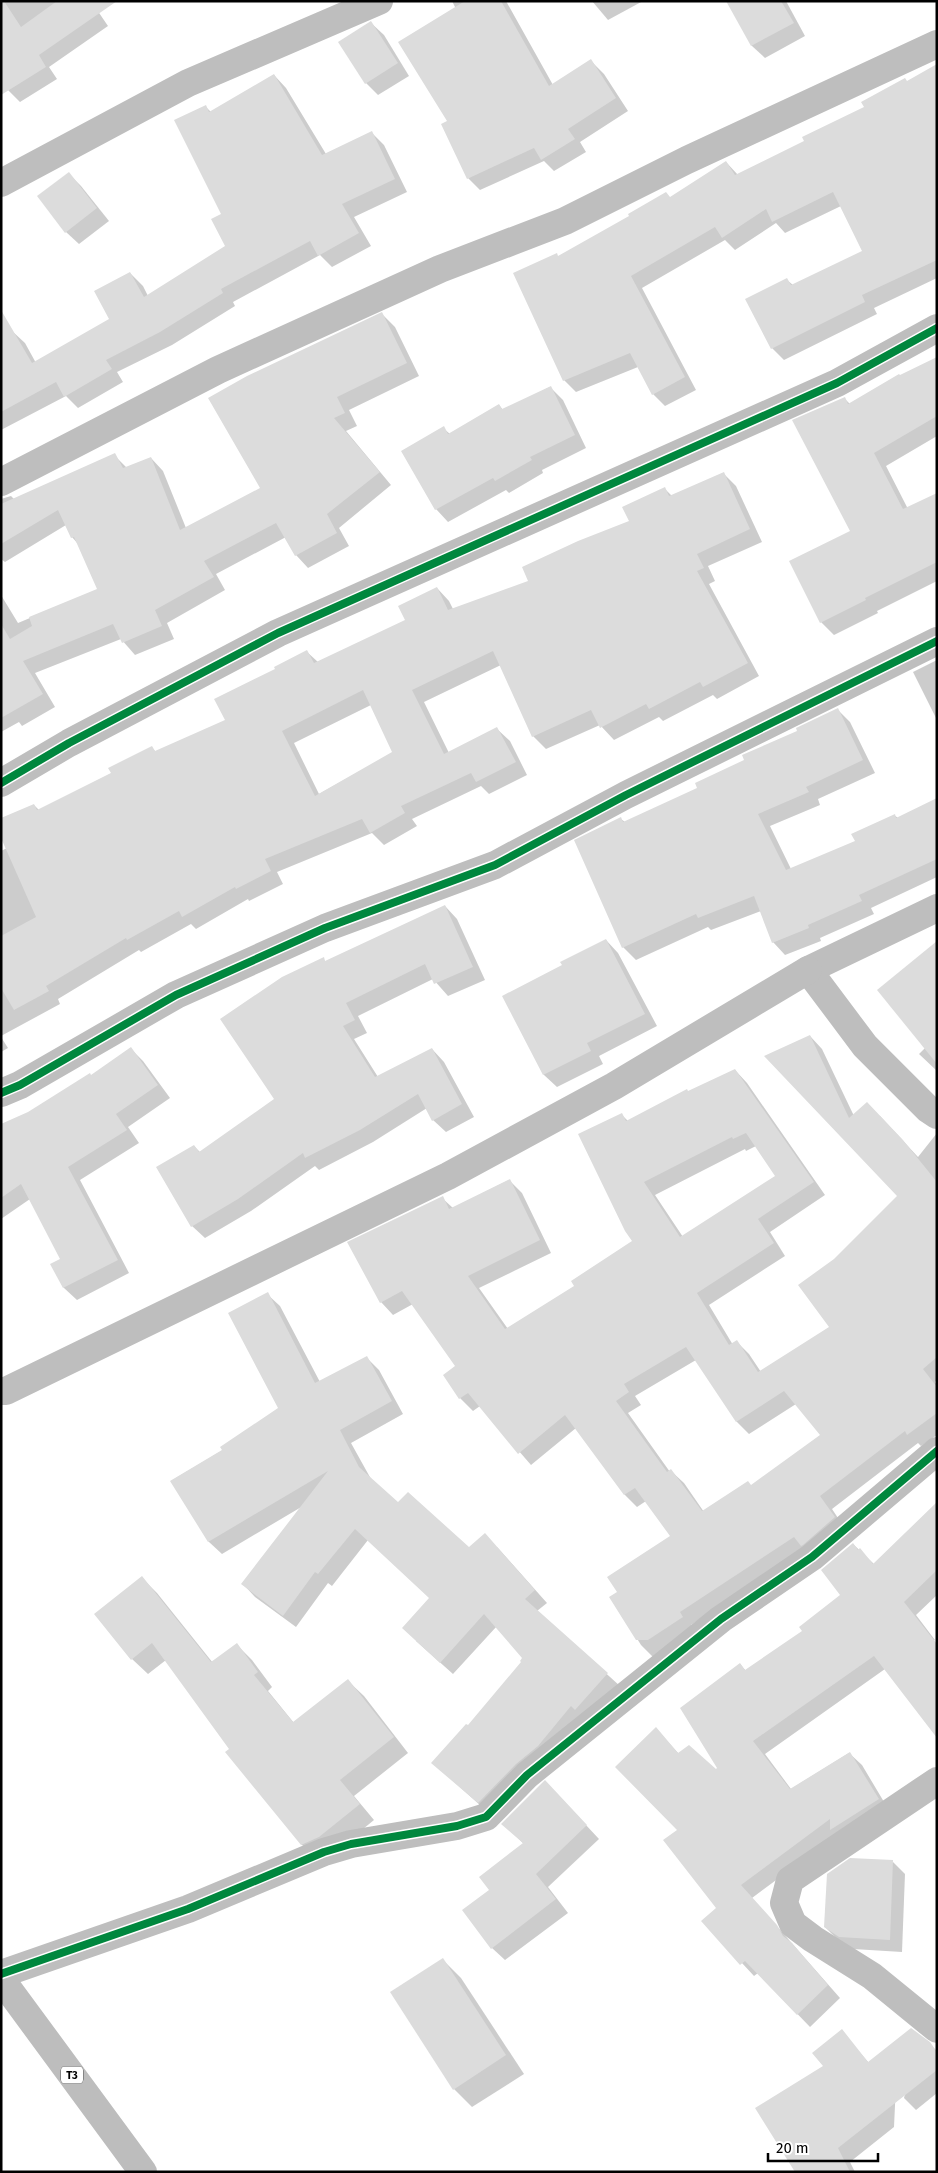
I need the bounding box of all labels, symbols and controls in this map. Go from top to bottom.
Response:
road number: T3 [61,2066,83,2084]
scale bar [768,2130,878,2162]
text: 20 m [776,2139,809,2157]

